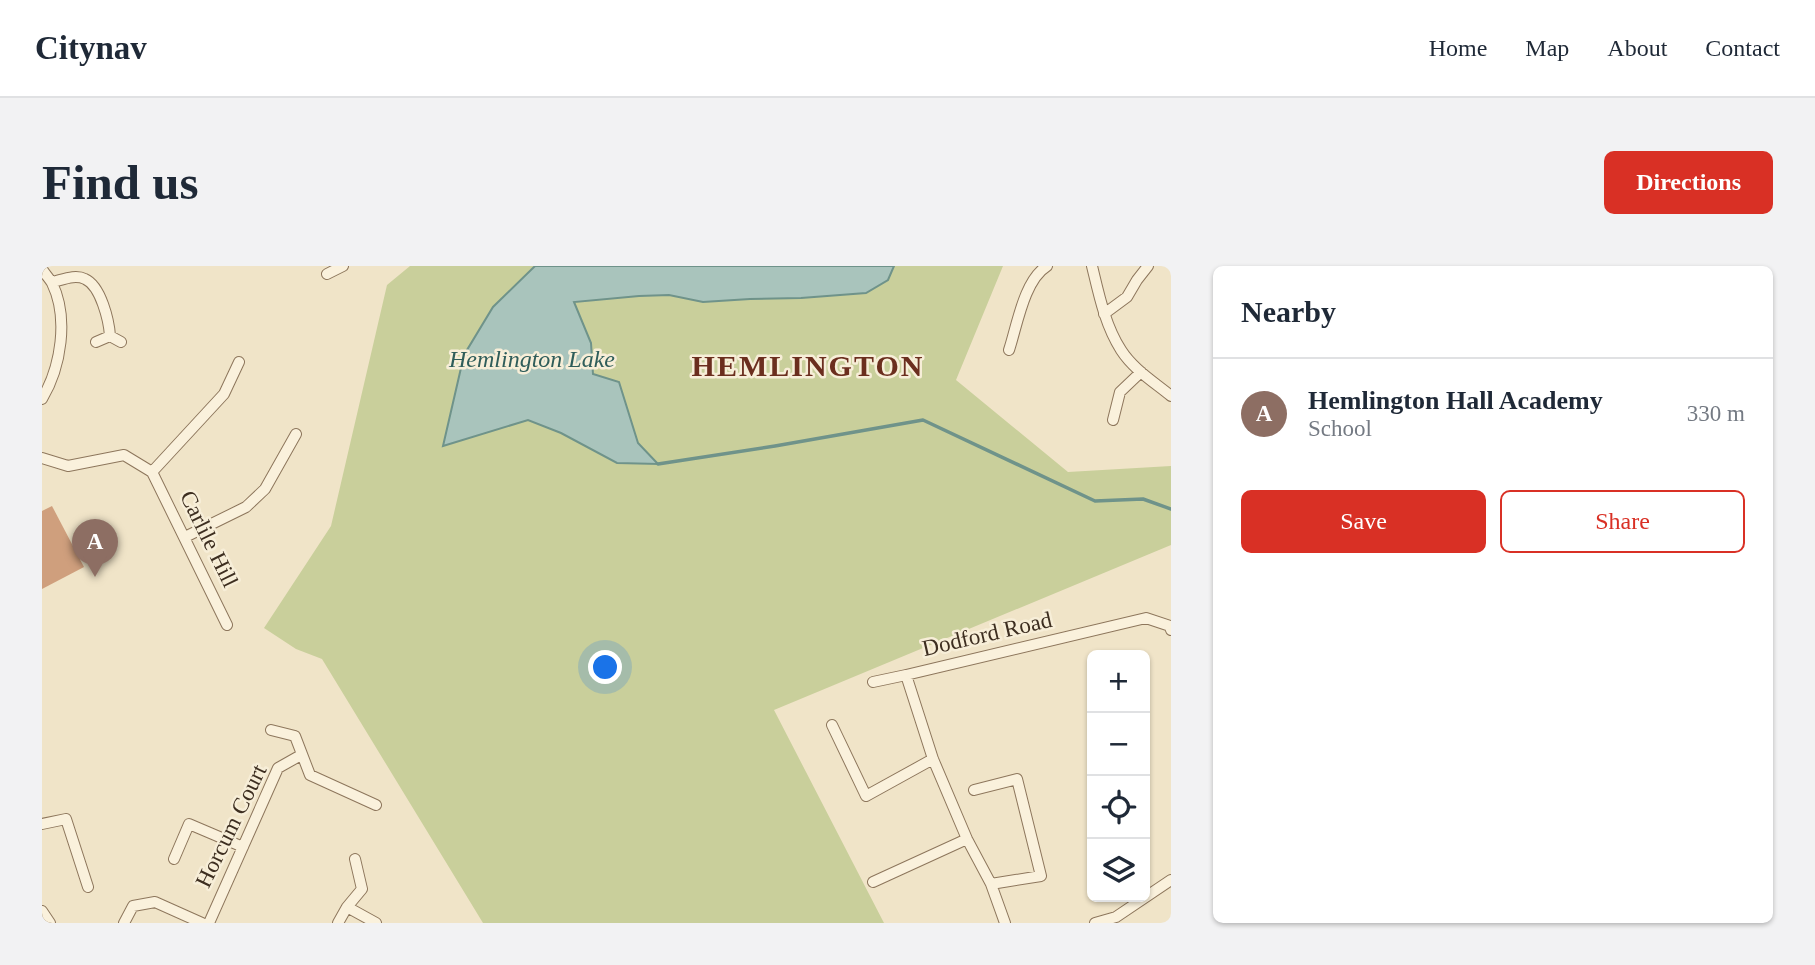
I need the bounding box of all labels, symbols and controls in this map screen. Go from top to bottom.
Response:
text: Citynav [35,30,147,66]
text: Home [1429,35,1487,61]
text: Map [1525,35,1569,61]
text: About [1607,35,1667,61]
text: Contact [1705,35,1780,61]
button: Directions [1604,151,1773,214]
text: Find us [42,155,199,210]
text: Nearby [1241,295,1336,328]
water label: Hemlington Lake [448,346,615,372]
district label: HEMLINGTON [692,349,924,382]
text: Hemlington Hall Academy [1308,386,1603,415]
text: A [1256,401,1272,426]
text: 330 m [1687,401,1745,426]
text: School [1308,416,1372,441]
street label: Carlile Hill [175,487,243,591]
button: Save [1241,490,1486,553]
button: Share [1500,490,1745,553]
pin: A [72,519,118,577]
street label: Dodford Road [920,607,1055,661]
your location [588,650,622,684]
map controls [1087,650,1150,902]
button: + [1087,650,1150,713]
button: − [1087,713,1150,776]
street label: Horcum Court [191,760,272,891]
button: locate [1087,776,1150,839]
button: layers [1087,839,1150,902]

